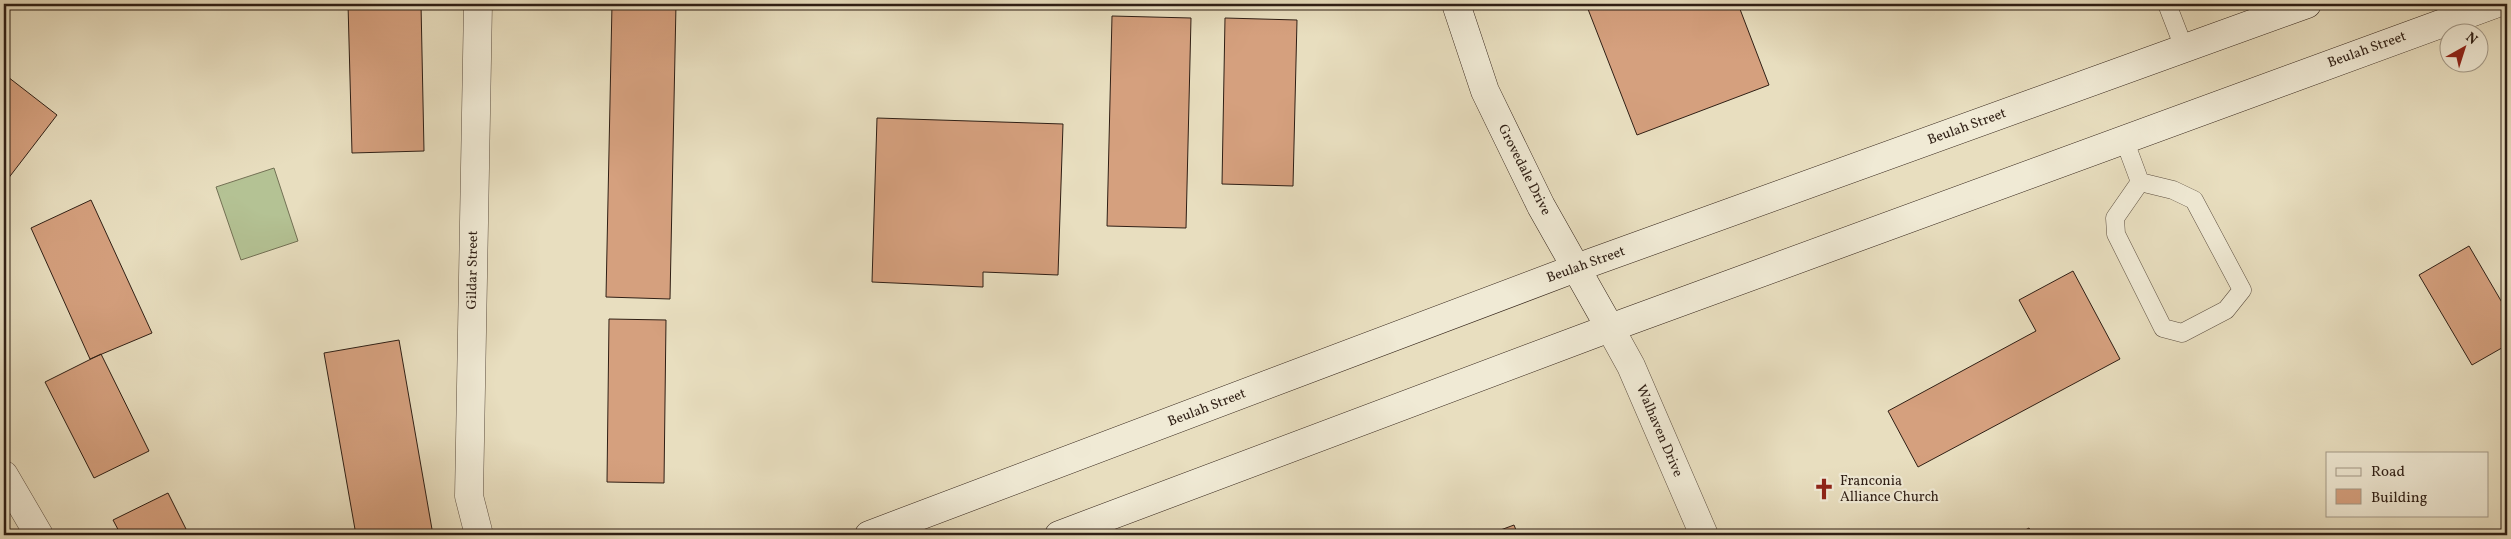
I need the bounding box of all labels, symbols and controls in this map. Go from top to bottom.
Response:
north arrow [2438,22,2488,72]
street label: Beulah Street [2325,27,2409,73]
text: N [2461,28,2481,50]
street label: Beulah Street [1925,104,2009,150]
street label: Grovedale Drive [1493,121,1555,219]
street label: Gildar Street [463,230,483,310]
street label: Beulah Street [1544,242,1628,288]
street label: Walhaven Drive [1631,382,1687,480]
street label: Beulah Street [1165,384,1249,432]
legend [2326,452,2488,516]
text: Road [2371,462,2405,483]
place label: Franconia Alliance Church [1840,472,1939,507]
church icon: Franconia Alliance Church [1811,476,1837,502]
text: Building [2371,488,2428,509]

